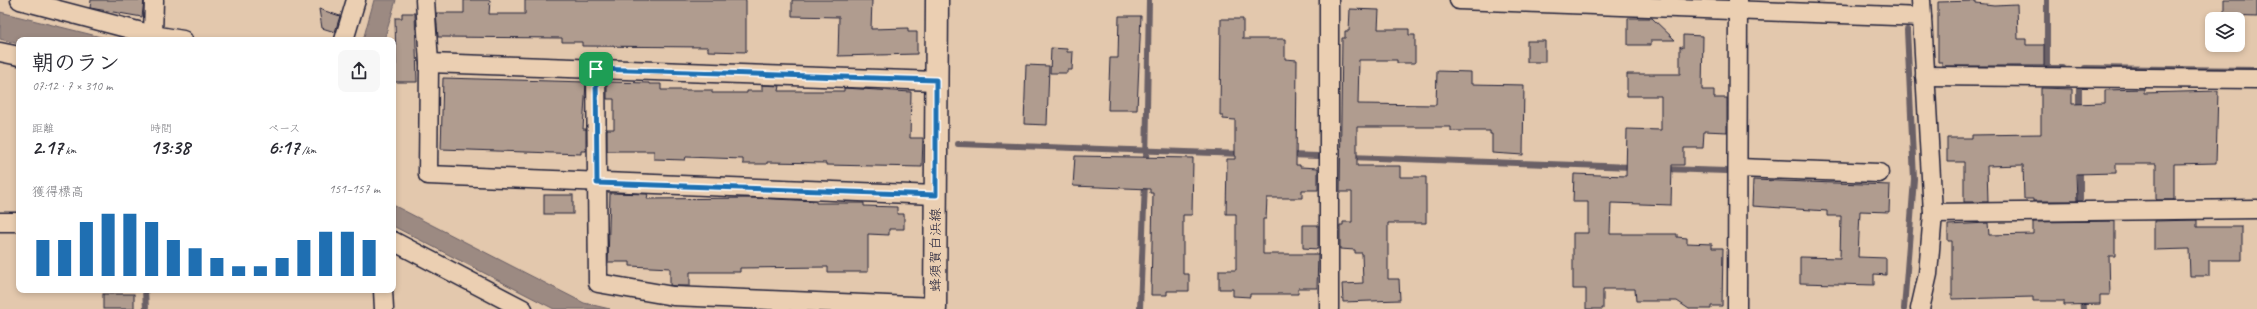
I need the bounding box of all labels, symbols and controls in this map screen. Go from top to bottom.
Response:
map controls [2205,12,2245,52]
button: layers [2205,12,2245,52]
text: 朝のラン [32,49,120,77]
button: share [338,50,380,92]
pin [579,52,613,86]
icon: arrive [585,58,607,80]
text: 07:12 · 7 × 310 m [32,78,113,94]
text: 距離 [32,121,54,135]
text: 時間 [150,121,172,135]
text: ペース [268,121,300,135]
text: 2.17 [32,135,63,160]
text: 13:38 [150,135,190,160]
text: 6:17 [268,135,299,160]
text: km [63,143,76,157]
text: /km [299,143,316,157]
text: 151–157 m [329,181,380,197]
text: 獲得標高 [32,184,84,200]
street label: 蜂須賀白浜線 [927,208,944,292]

